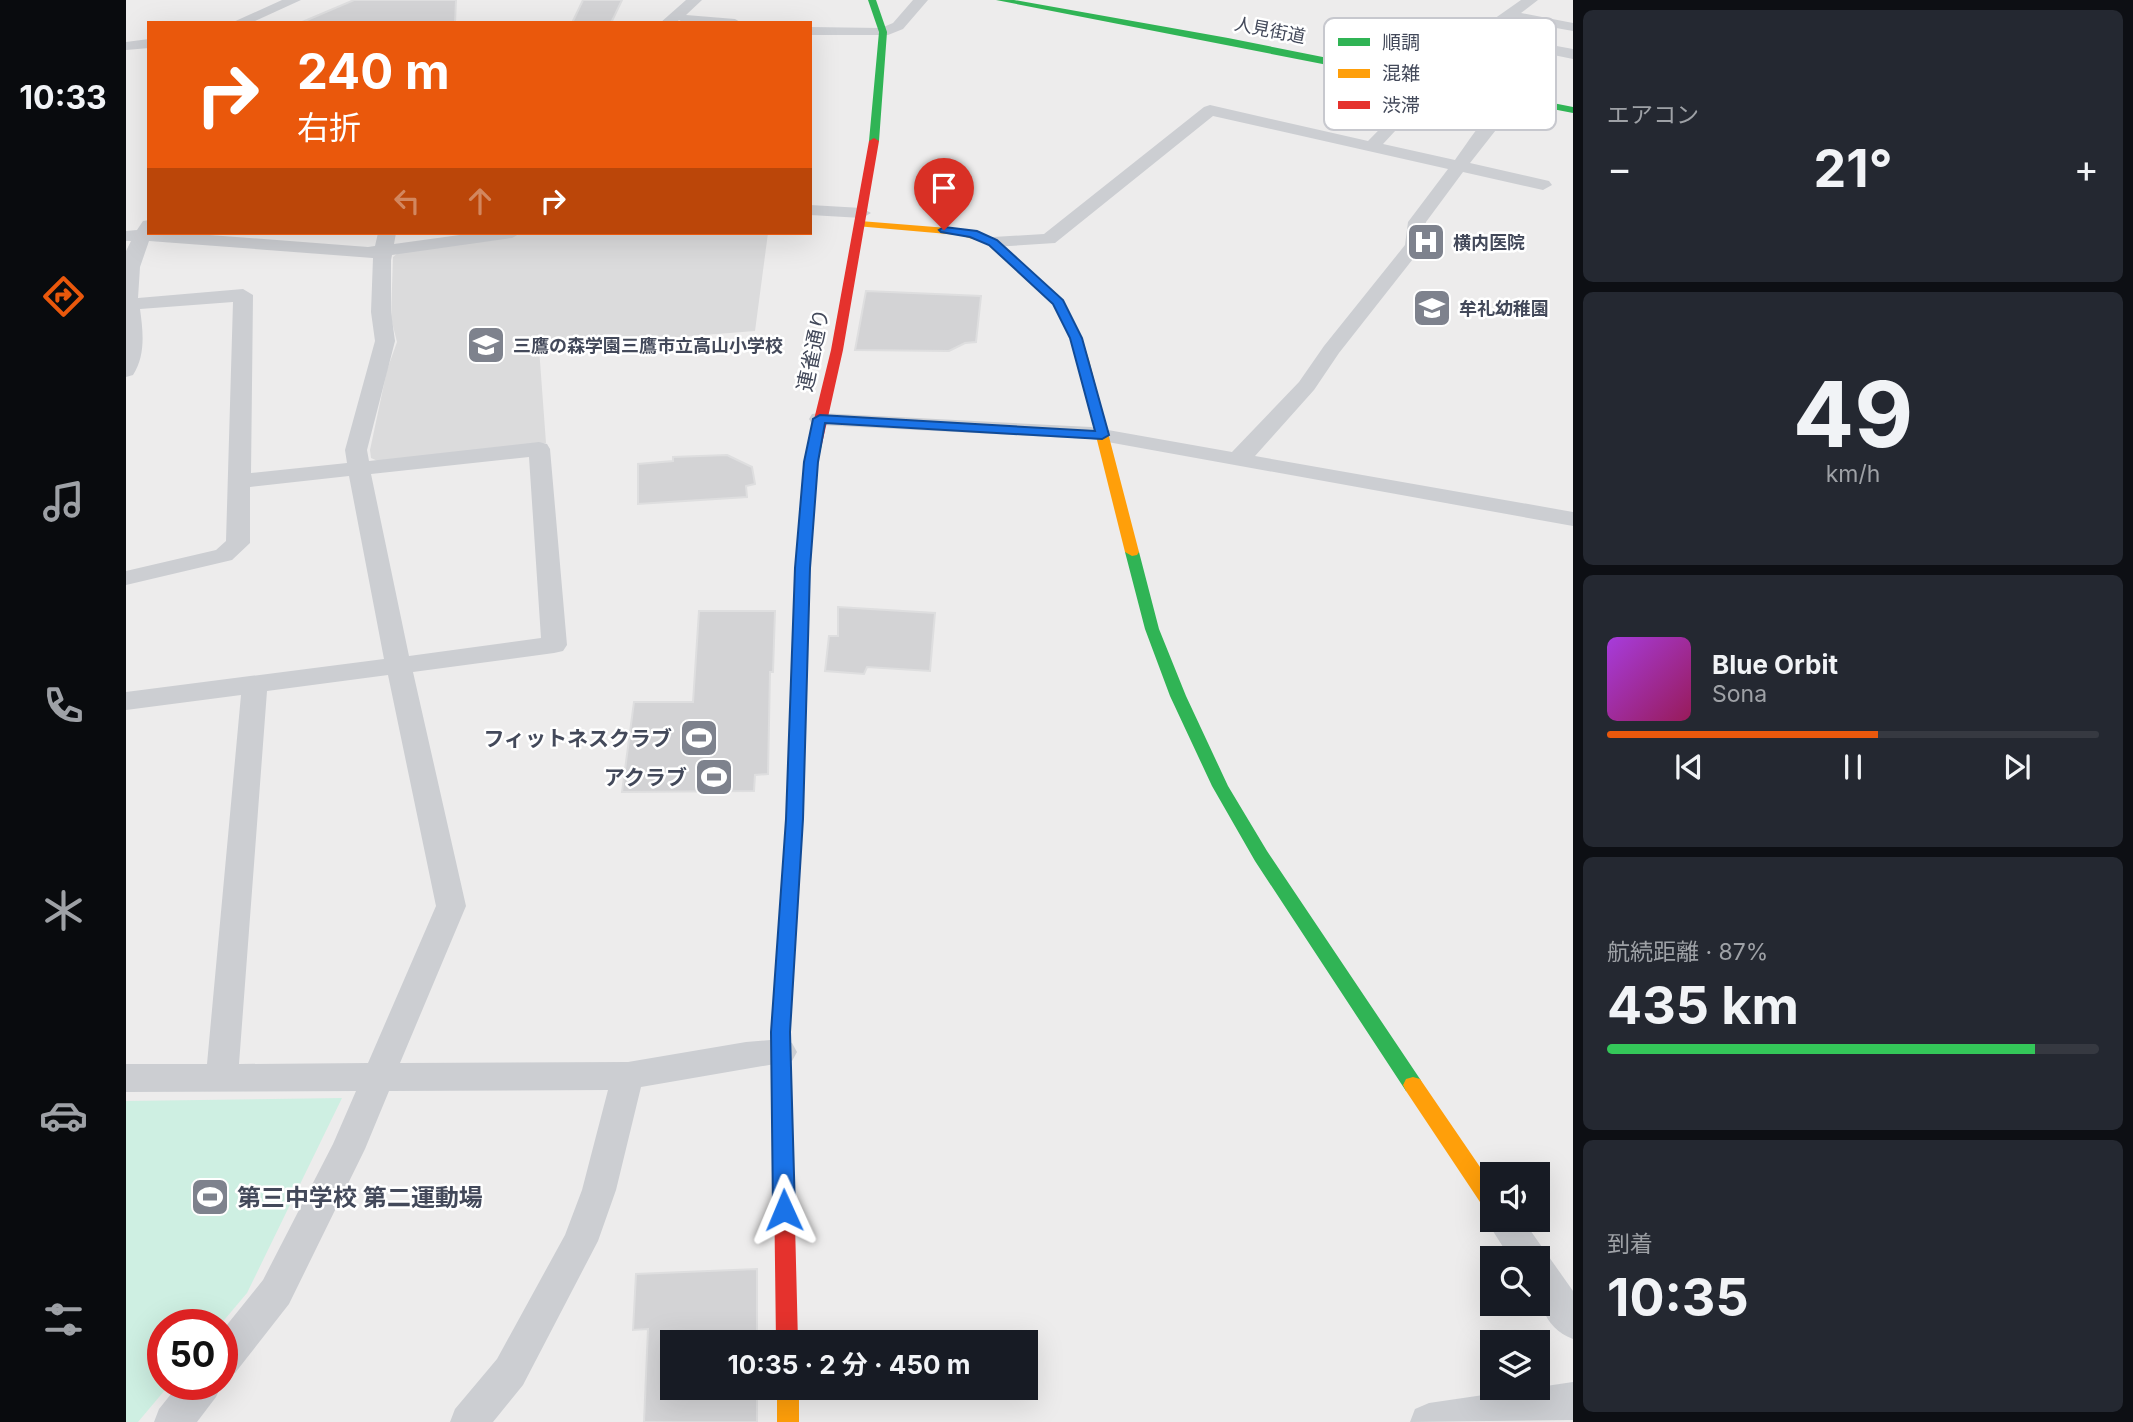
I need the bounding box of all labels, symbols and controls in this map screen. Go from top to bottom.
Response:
street label: 人見街道 [1233,13,1307,47]
legend [1324,18,1556,130]
text: 順調 [1382,31,1420,54]
text: 240 m [297,42,450,101]
icon: right [182,49,273,140]
text: 混雑 [1382,62,1420,85]
text: 10:33 [19,78,107,117]
text: 渋滞 [1382,94,1420,117]
text: エアコン [1607,101,1699,129]
text: 右折 [297,108,361,147]
text: 21° [1813,137,1893,200]
text: − [1607,145,1632,191]
text: + [2074,145,2099,191]
pin [914,158,974,230]
icon: arrive [925,169,963,207]
icon: left [388,182,426,220]
icon: ahead [461,182,499,220]
icon: right [534,182,572,220]
hospital icon: 横内医院 [1405,221,1447,263]
place label: 横内医院 [1453,232,1525,253]
icon: directions [39,272,88,321]
school or university icon: 牟礼幼稚園 [1411,287,1453,329]
place label: 牟礼幼稚園 [1459,298,1549,319]
street label: 連雀通り [792,306,834,394]
school or university icon: 三鷹の森学園三鷹市立高山小学校 [465,324,507,366]
place label: 三鷹の森学園三鷹市立高山小学校 [513,335,783,356]
text: 49 [1793,359,1913,469]
text: km/h [1826,460,1880,488]
icon: music [39,477,88,526]
text: Blue Orbit [1712,649,1838,680]
text: Sona [1712,680,1767,708]
icon: phone [39,681,88,730]
sports icon: フィットネスクラブ [678,717,720,759]
place label: フィットネスクラブ [483,726,672,751]
icon: previous [1670,748,1708,786]
icon: pause [1834,748,1872,786]
icon: next [1998,748,2036,786]
sports icon: アクラブ [693,756,735,798]
place label: アクラブ [604,765,687,790]
icon: climate [39,886,88,935]
text: 航続距離 · 87% [1607,938,1768,966]
text: 435 km [1607,974,1799,1037]
icon: car [39,1091,88,1140]
map controls [1480,1162,1550,1400]
button: sound [1480,1162,1550,1232]
position arrow [747,1173,821,1247]
sports icon: 第三中学校 第二運動場 [189,1176,231,1218]
place label: 第三中学校 第二運動場 [237,1183,483,1212]
text: 到着 [1607,1230,1653,1258]
button: search [1480,1246,1550,1316]
text: 10:35 [1607,1266,1749,1329]
icon: filters [39,1295,88,1344]
speed limit sign: 50 [147,1309,238,1400]
button: layers [1480,1330,1550,1400]
text: 10:35 · 2 分 · 450 m [728,1349,970,1380]

